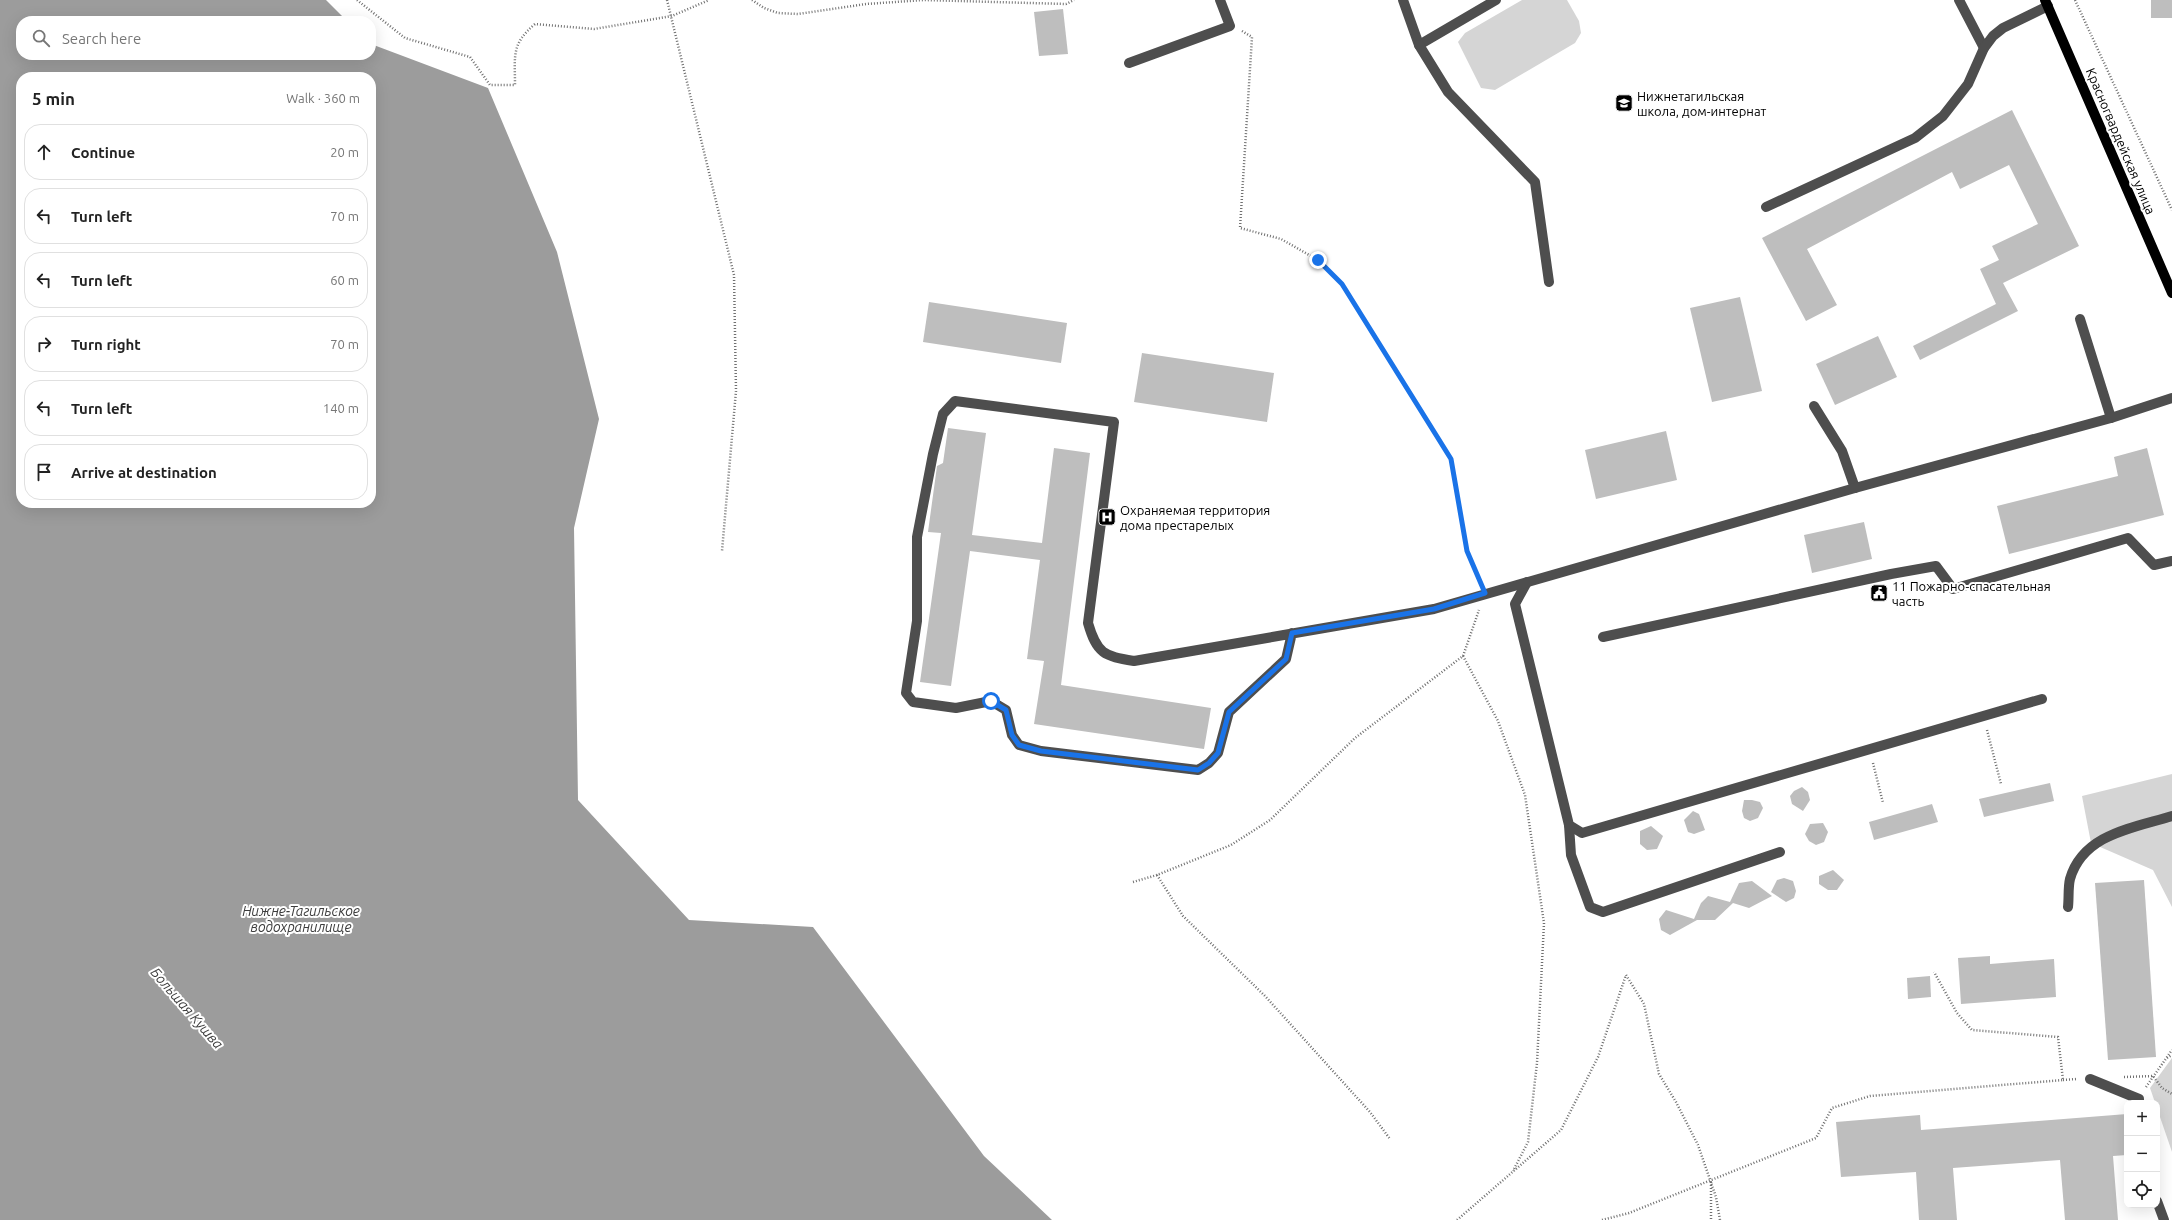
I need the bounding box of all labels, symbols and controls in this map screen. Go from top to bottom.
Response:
search box [16,16,376,60]
icon: search [30,27,52,49]
text: Search here [62,30,141,47]
street label: Красногвардейская улица [2084,66,2158,216]
text: 5 min [32,89,75,108]
place label: Нижнетагильская школа, дом-интернат [1637,89,1767,119]
text: Walk · 360 m [286,91,360,105]
school or university icon: Нижнетагильская школа, дом-интернат [1614,93,1634,113]
icon: ahead [33,141,55,163]
text: Continue [71,144,135,161]
text: 20 m [330,145,359,159]
icon: left [33,205,55,227]
text: Turn left [71,208,132,225]
text: 70 m [330,209,359,223]
route end [1309,251,1327,269]
icon: left [33,269,55,291]
text: Turn left [71,272,132,289]
text: 60 m [330,273,359,287]
icon: right [33,333,55,355]
text: Turn right [71,336,141,353]
text: 70 m [330,337,359,351]
icon: left [33,397,55,419]
text: Turn left [71,400,132,417]
text: 140 m [323,401,359,415]
icon: arrive [33,461,55,483]
text: Arrive at destination [71,464,217,481]
place label: Охраняемая территория дома престарелых [1120,503,1270,532]
hospital icon: Охраняемая территория дома престарелых [1097,507,1117,527]
place label: 11 Пожарно-спасательная часть [1892,579,2051,608]
public building icon: 11 Пожарно-спасательная часть [1869,583,1889,603]
route start [982,692,1000,710]
water label: Нижне-Тагильское водохранилище [242,903,360,935]
water label: Большая Кушва [148,964,227,1052]
map controls [2124,1100,2160,1208]
button: + [2124,1100,2160,1136]
button: − [2124,1136,2160,1172]
button: locate [2124,1172,2160,1208]

